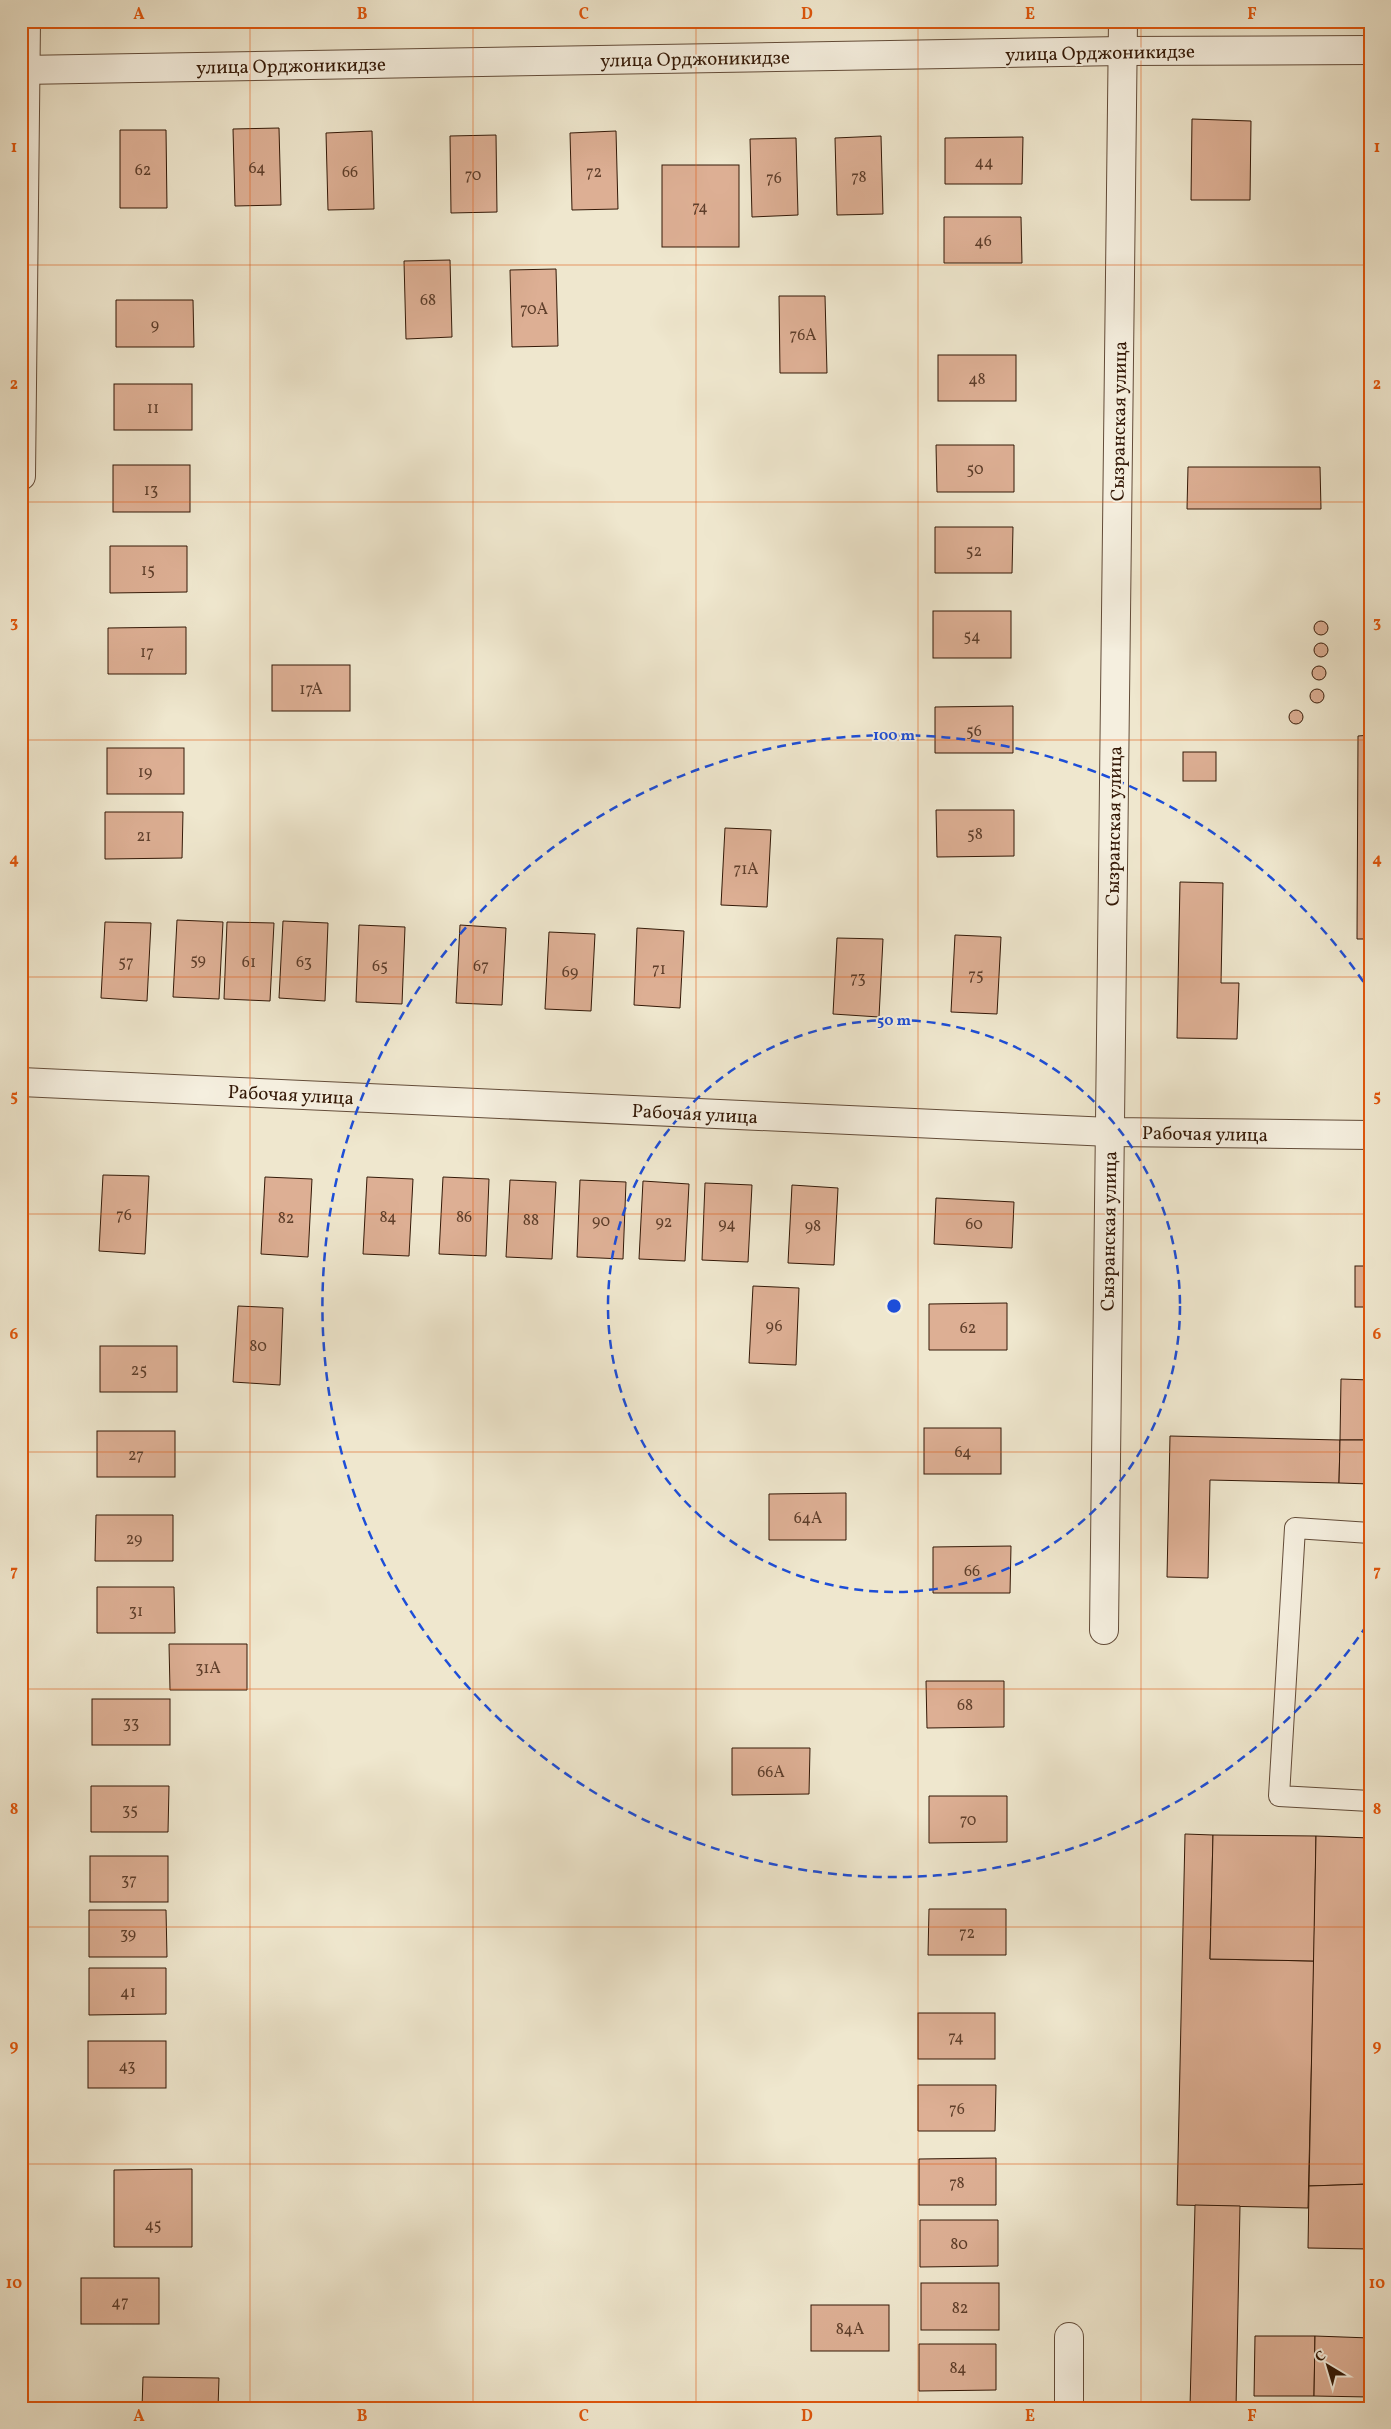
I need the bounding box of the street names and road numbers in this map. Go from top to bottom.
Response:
street label: улица Орджоникидзе [1005,39,1195,69]
street label: улица Орджоникидзе [600,45,790,75]
street label: улица Орджоникидзе [196,52,386,82]
street label: Сызранская улица [1106,341,1134,501]
street label: Сызранская улица [1101,746,1129,906]
street label: Рабочая улица [227,1080,355,1112]
street label: Рабочая улица [631,1099,759,1131]
street label: Рабочая улица [1142,1121,1268,1149]
street label: Сызранская улица [1096,1151,1124,1311]

